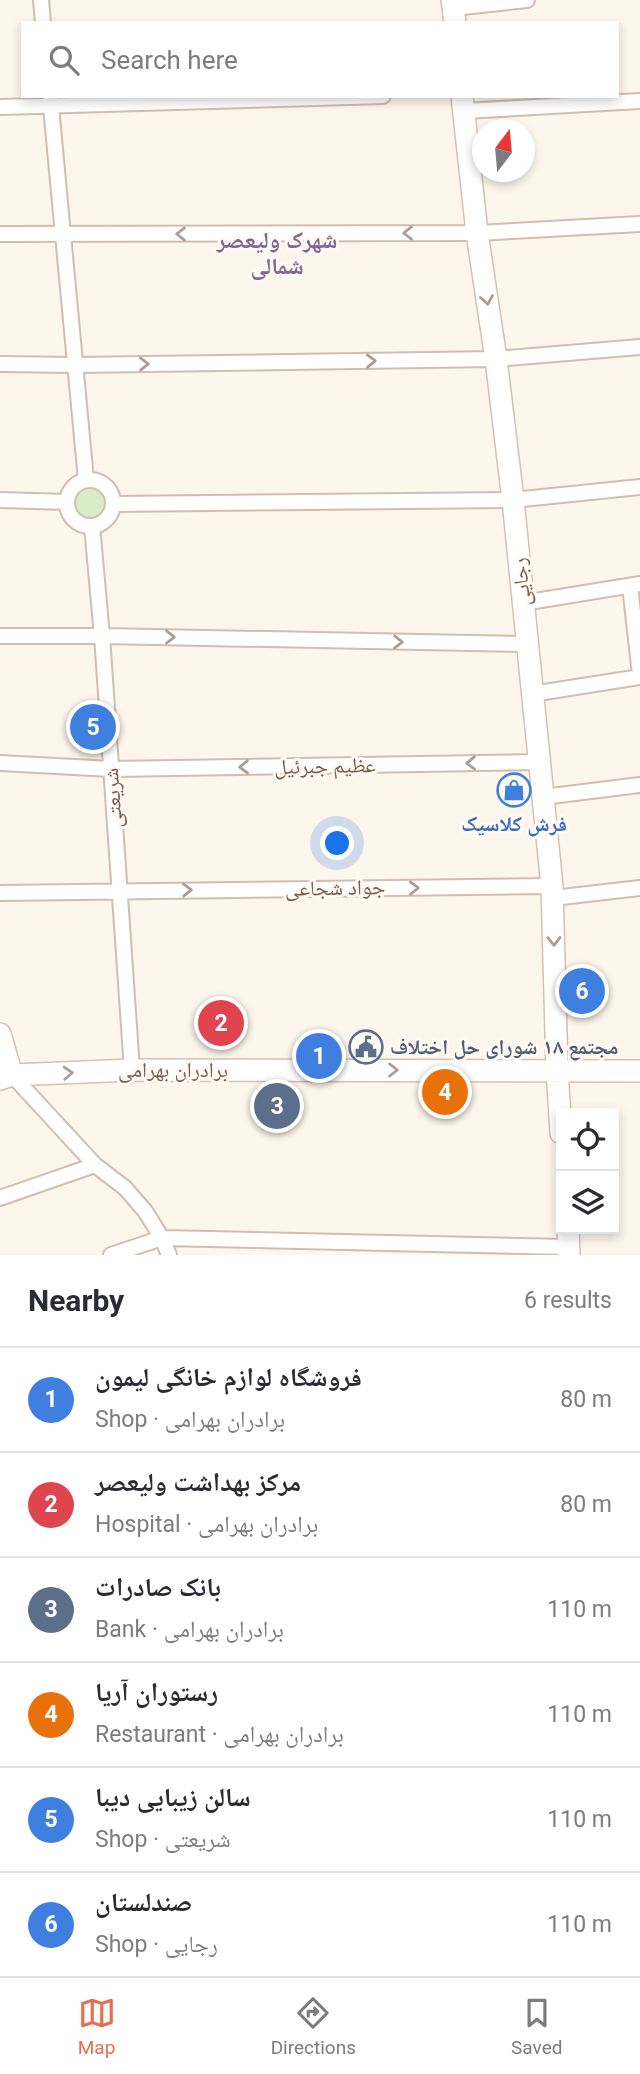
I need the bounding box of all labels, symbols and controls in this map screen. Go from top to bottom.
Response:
search box [21,21,619,98]
icon: search [45,41,83,79]
text: Search here [101,45,238,75]
north arrow [472,119,535,182]
one-way arrow [403,225,413,241]
one-way arrow [175,226,186,242]
district label: شهرک ولیعصر شمالی [216,227,337,280]
one-way arrow [479,294,494,306]
one-way arrow [367,353,377,369]
one-way arrow [139,356,150,372]
street label: رجایی [507,557,536,607]
one-way arrow [166,629,176,645]
one-way arrow [393,634,404,649]
pin: 5 [70,701,116,753]
street label: عظیم جبرئیل [274,753,376,781]
one-way arrow [465,756,476,771]
one-way arrow [238,759,248,775]
street label: شریعتی [99,767,128,829]
shop icon: فرش کلاسیک [495,771,533,809]
place label: فرش کلاسیک [461,812,567,837]
your location [320,826,354,860]
street label: جواد شجاعی [285,875,385,902]
one-way arrow [409,880,420,895]
one-way arrow [182,882,193,898]
one-way arrow [546,935,561,946]
pin: 6 [559,965,605,1017]
pin: 2 [198,997,244,1049]
public building icon: مجتمع ۱۸ شورای حل اختلاف [347,1028,385,1066]
pin: 1 [296,1030,342,1082]
place label: مجتمع ۱۸ شورای حل اختلاف [390,1035,618,1061]
street label: برادران بهرامی [118,1058,228,1083]
one-way arrow [388,1062,399,1078]
one-way arrow [62,1065,73,1080]
pin: 4 [422,1066,468,1118]
pin: 3 [254,1080,300,1132]
map controls [556,1108,619,1234]
button: locate [556,1108,619,1171]
button: layers [556,1171,619,1234]
text: Nearby [28,1283,124,1318]
text: 6 results [524,1287,612,1314]
text: فروشگاه لوازم خانگی لیمون [95,1362,362,1392]
text: 1 [44,1386,58,1413]
text: 80 m [560,1386,612,1413]
text: Shop · برادران بهرامی [95,1406,285,1433]
text: مرکز بهداشت ولیعصر [95,1467,301,1497]
text: 2 [44,1491,58,1518]
text: 80 m [560,1491,612,1518]
text: Hospital · برادران بهرامی [95,1511,318,1538]
text: بانک صادرات [95,1572,221,1602]
text: 3 [44,1596,58,1623]
text: 110 m [547,1596,612,1623]
text: Bank · برادران بهرامی [95,1616,284,1643]
text: رستوران آریا [95,1677,218,1707]
text: 4 [44,1701,58,1728]
text: 110 m [547,1701,612,1728]
text: Restaurant · برادران بهرامی [95,1721,344,1748]
text: سالن زیبایی دیبا [95,1782,251,1812]
text: 5 [44,1806,58,1833]
text: 110 m [547,1806,612,1833]
text: Shop · شریعتی [95,1826,231,1853]
text: صندلستان [95,1887,192,1917]
text: 6 [44,1911,58,1938]
text: 110 m [547,1911,612,1938]
text: Shop · رجایی [95,1931,218,1958]
tab: Map [78,1994,116,2059]
tab: Directions [271,1994,356,2059]
tab: Saved [511,1994,562,2059]

